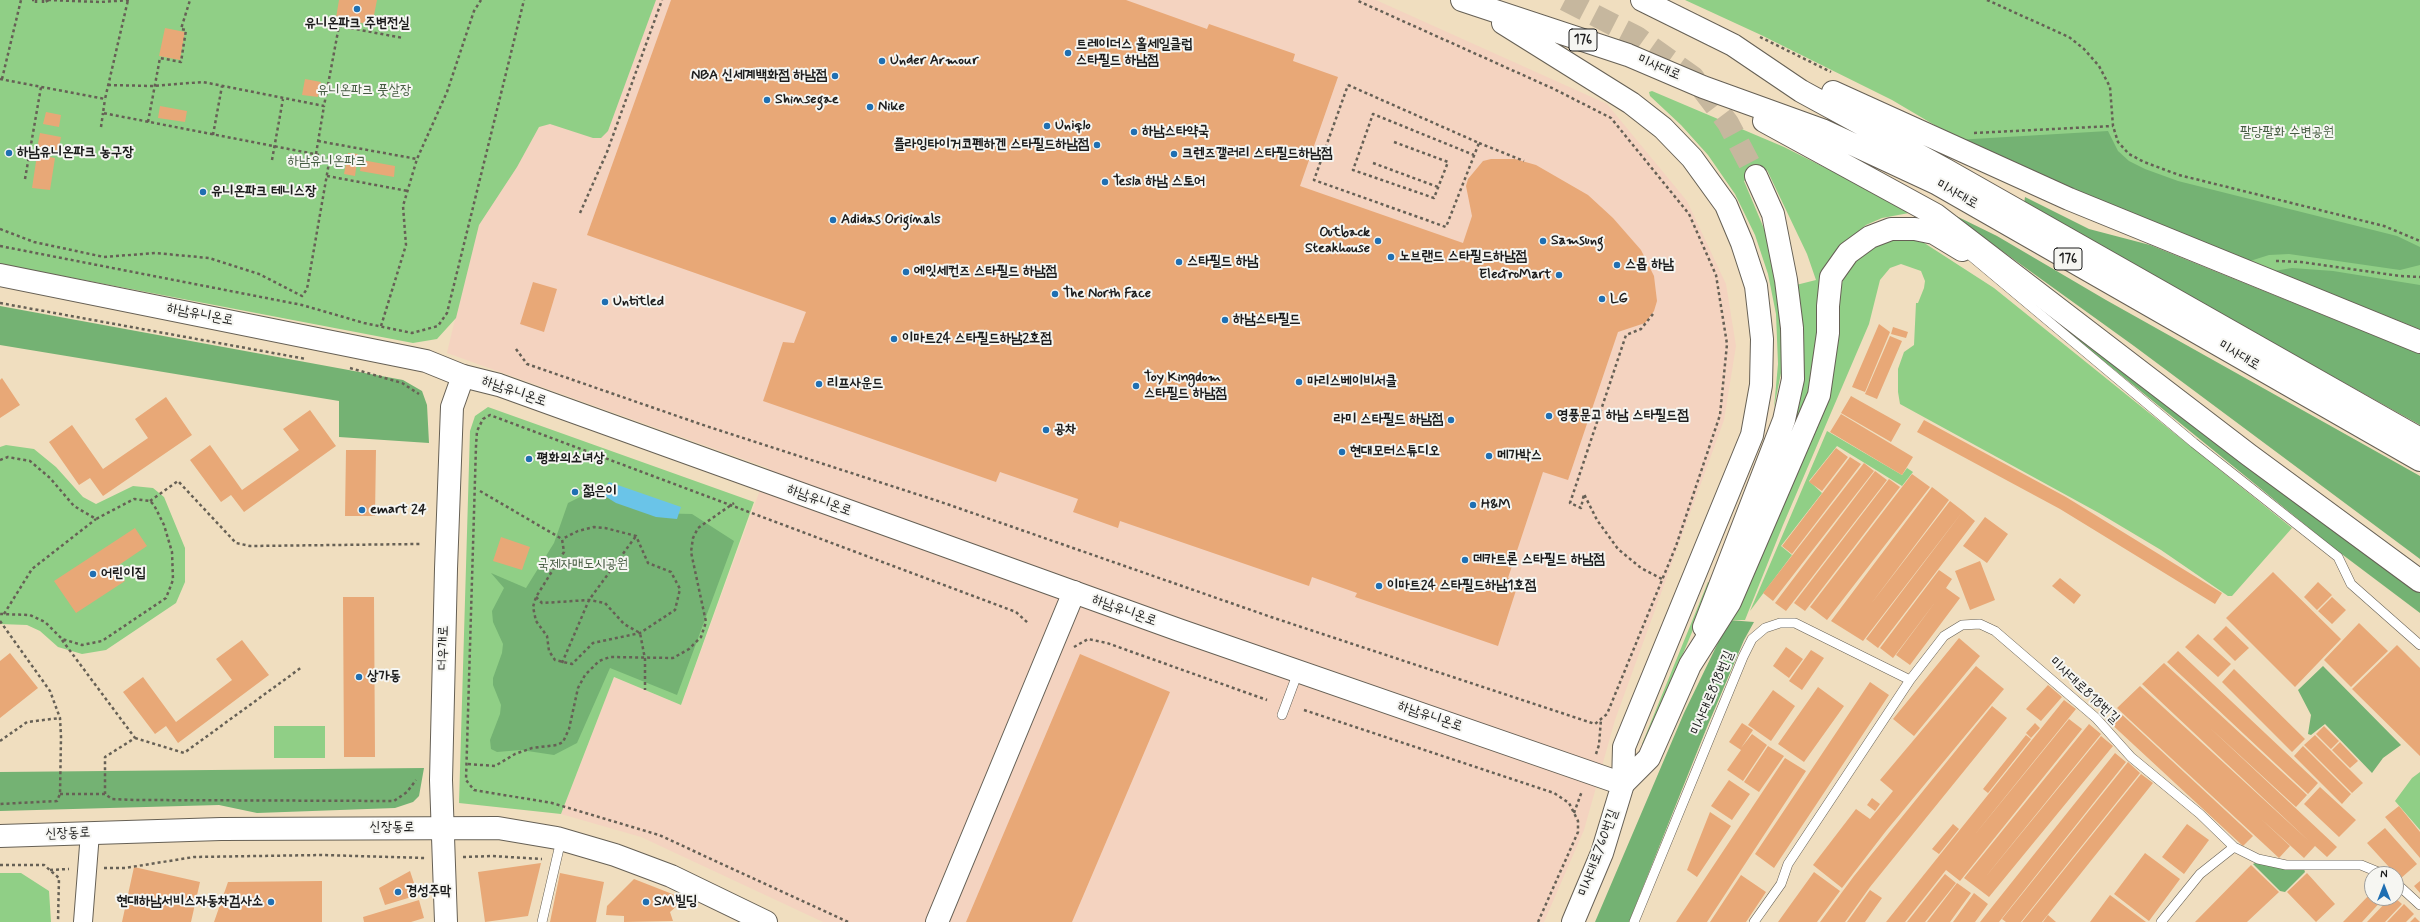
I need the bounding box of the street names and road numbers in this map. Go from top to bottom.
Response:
road number: 176 [1569,29,1597,51]
street label: 미사대로 [1635,51,1683,85]
street label: 미사대로 [1933,177,1981,213]
road number: 176 [2054,248,2082,270]
street label: 하남유니온로 [165,300,235,330]
street label: 미사대로 [2215,337,2263,375]
street label: 하남유니온로 [479,373,549,411]
street label: 하남유니온로 [784,482,854,520]
street label: 하남유니온로 [1089,592,1159,630]
street label: 더우개로 [435,625,453,671]
street label: 미사대로818번길 [1688,648,1738,738]
street label: 미사대로818번길 [2045,654,2123,728]
street label: 하남유니온로 [1395,698,1465,736]
street label: 미사대로760번길 [1576,807,1622,899]
street label: 신장동로 [369,820,415,836]
street label: 신장동로 [45,825,91,843]

